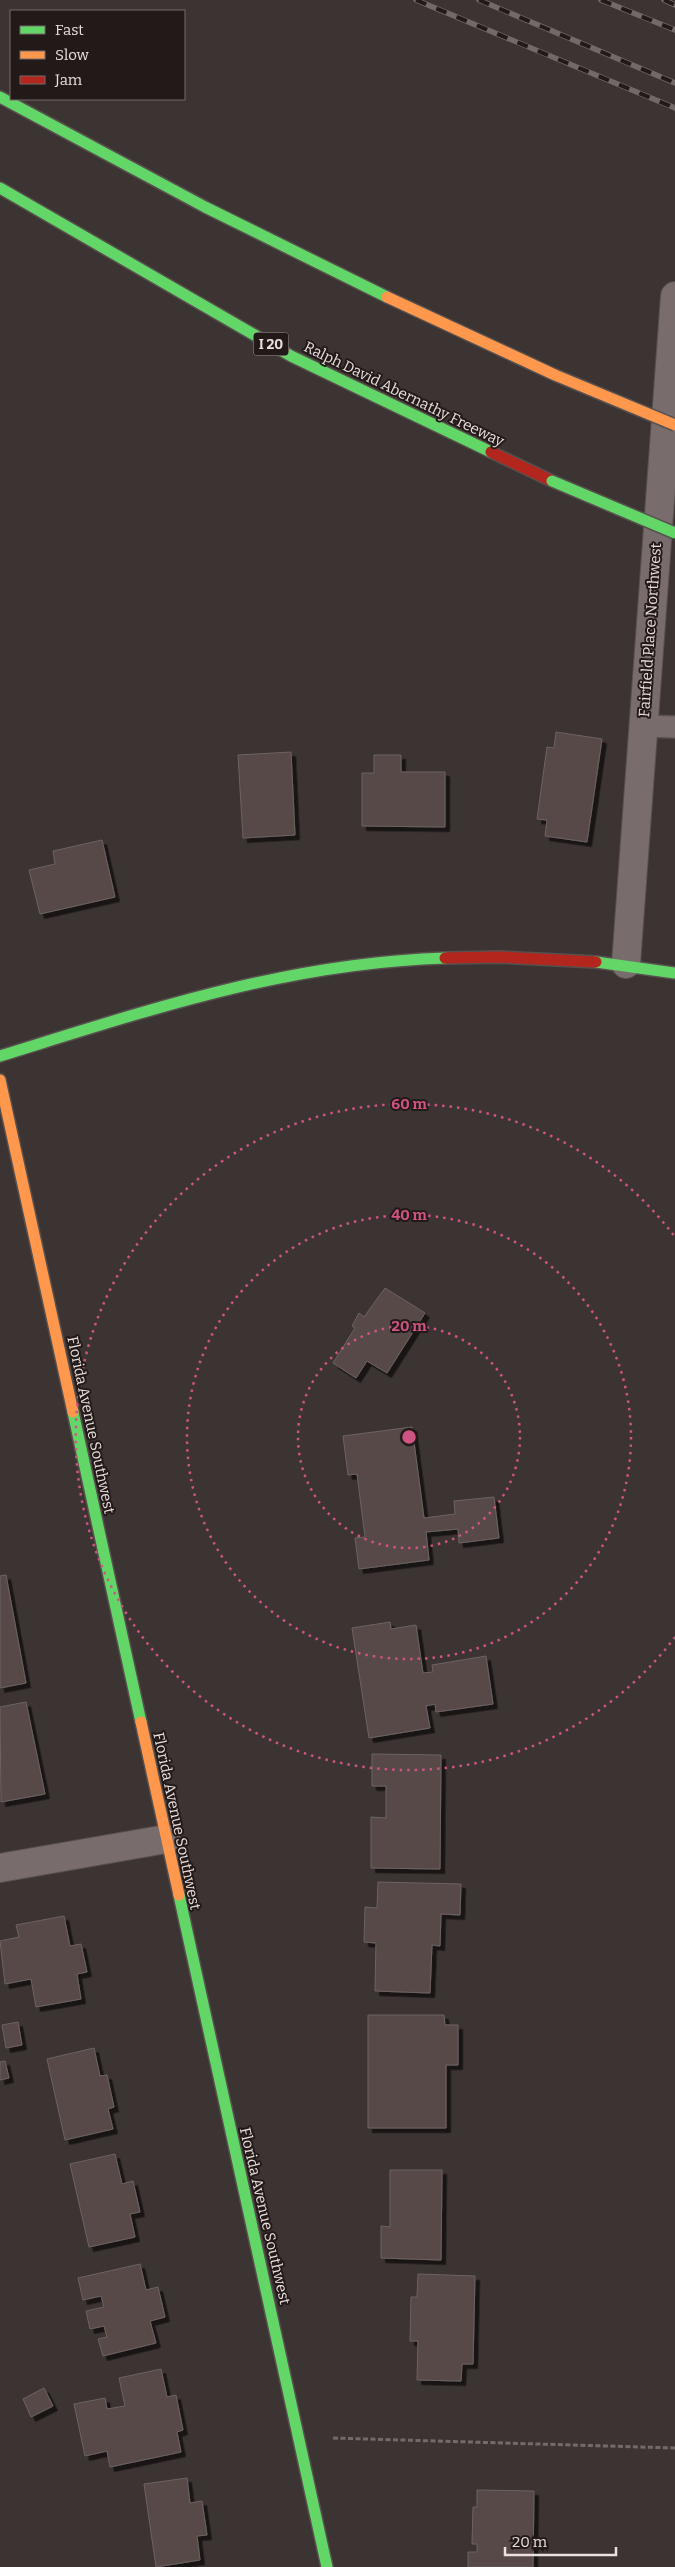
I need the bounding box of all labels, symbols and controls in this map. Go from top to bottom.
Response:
legend [10,10,185,100]
text: Fast [55,21,84,39]
text: Slow [55,46,90,64]
text: Jam [54,71,83,89]
road number: I 20 [254,332,288,356]
street label: Ralph David Abernathy Freeway [301,338,507,450]
street label: Fairfield Place Northwest [635,542,665,718]
text: 60 m [391,1095,427,1113]
text: 40 m [391,1206,428,1224]
text: 20 m [392,1317,427,1335]
street label: Florida Avenue Southwest [63,1335,119,1516]
centre of rings [400,1428,418,1446]
street label: Florida Avenue Southwest [149,1731,205,1912]
street label: Florida Avenue Southwest [236,2126,294,2307]
scale bar [505,2524,616,2556]
text: 20 m [512,2533,548,2551]

